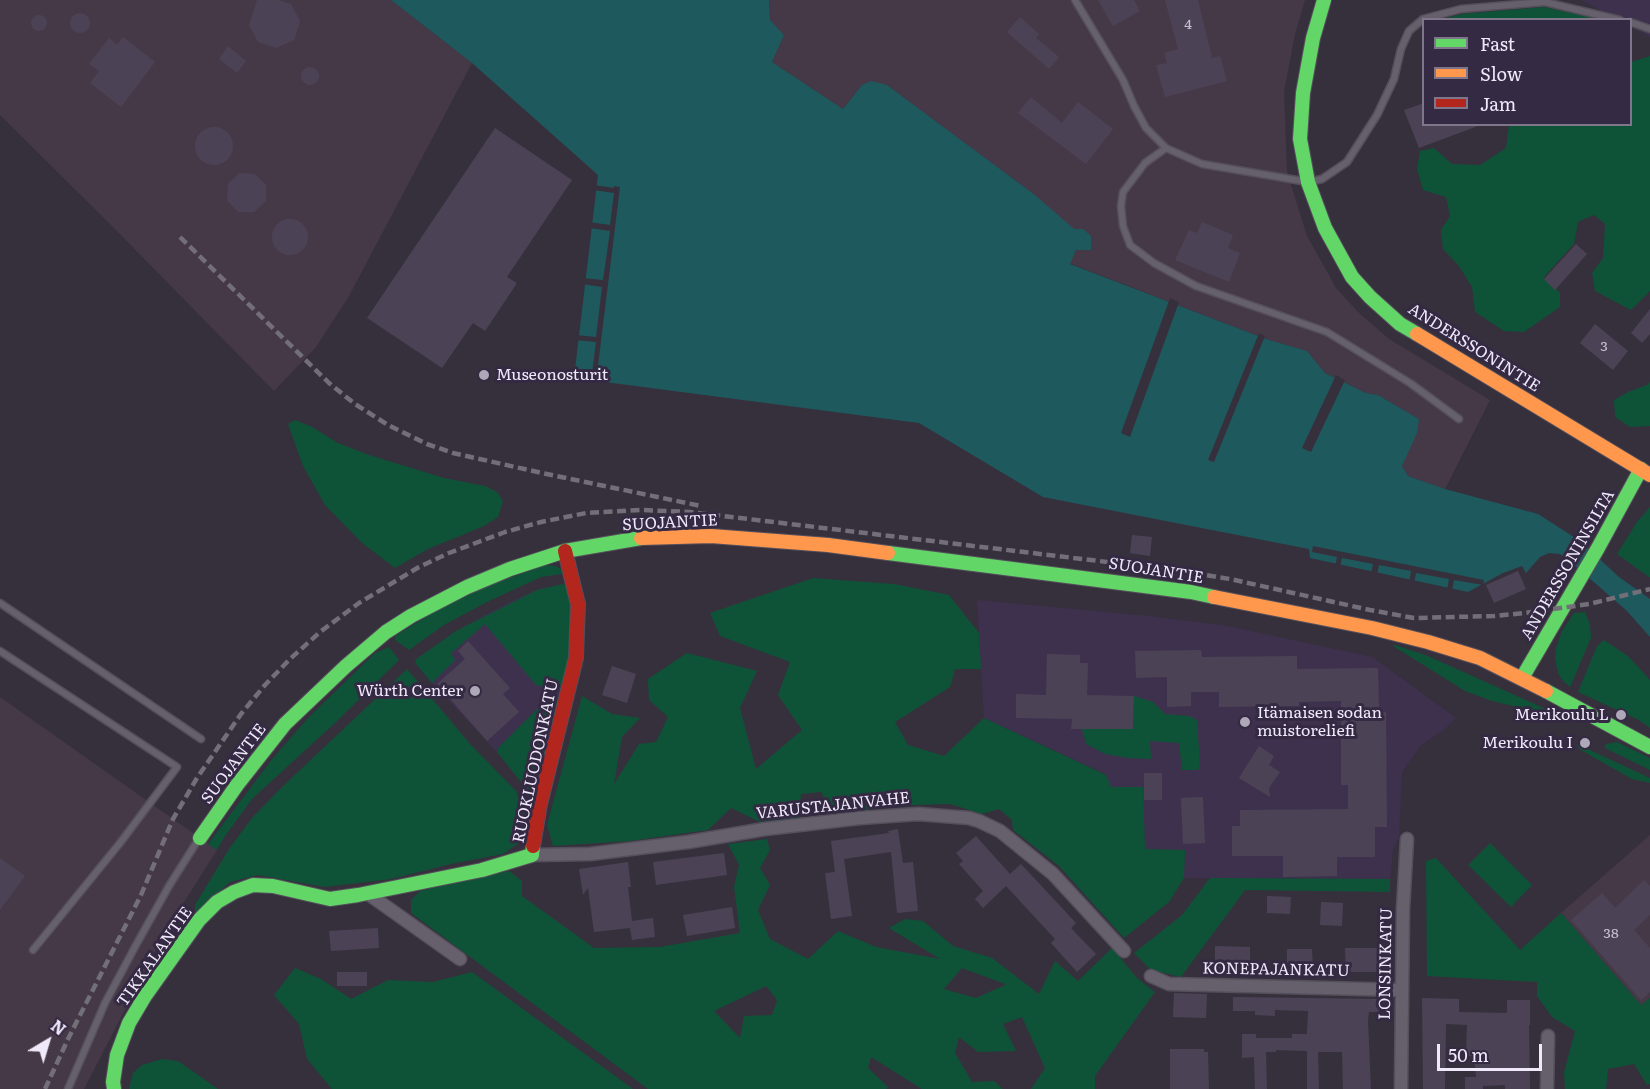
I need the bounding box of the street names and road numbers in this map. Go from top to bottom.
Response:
street label: ANDERSSONINTIE [1404,300,1544,396]
street label: ANDERSSONINSILTA [1517,487,1619,643]
street label: SUOJANTIE [622,511,718,535]
street label: SUOJANTIE [1107,554,1205,588]
street label: RUOKLUODONKATU [509,677,563,845]
street label: SUOJANTIE [198,720,270,808]
street label: VARUSTAJANVAHE [755,788,911,824]
street label: TIKKALANTIE [113,903,197,1011]
street label: LONSINKATU [1375,908,1397,1020]
street label: KONEPAJANKATU [1202,959,1350,981]

